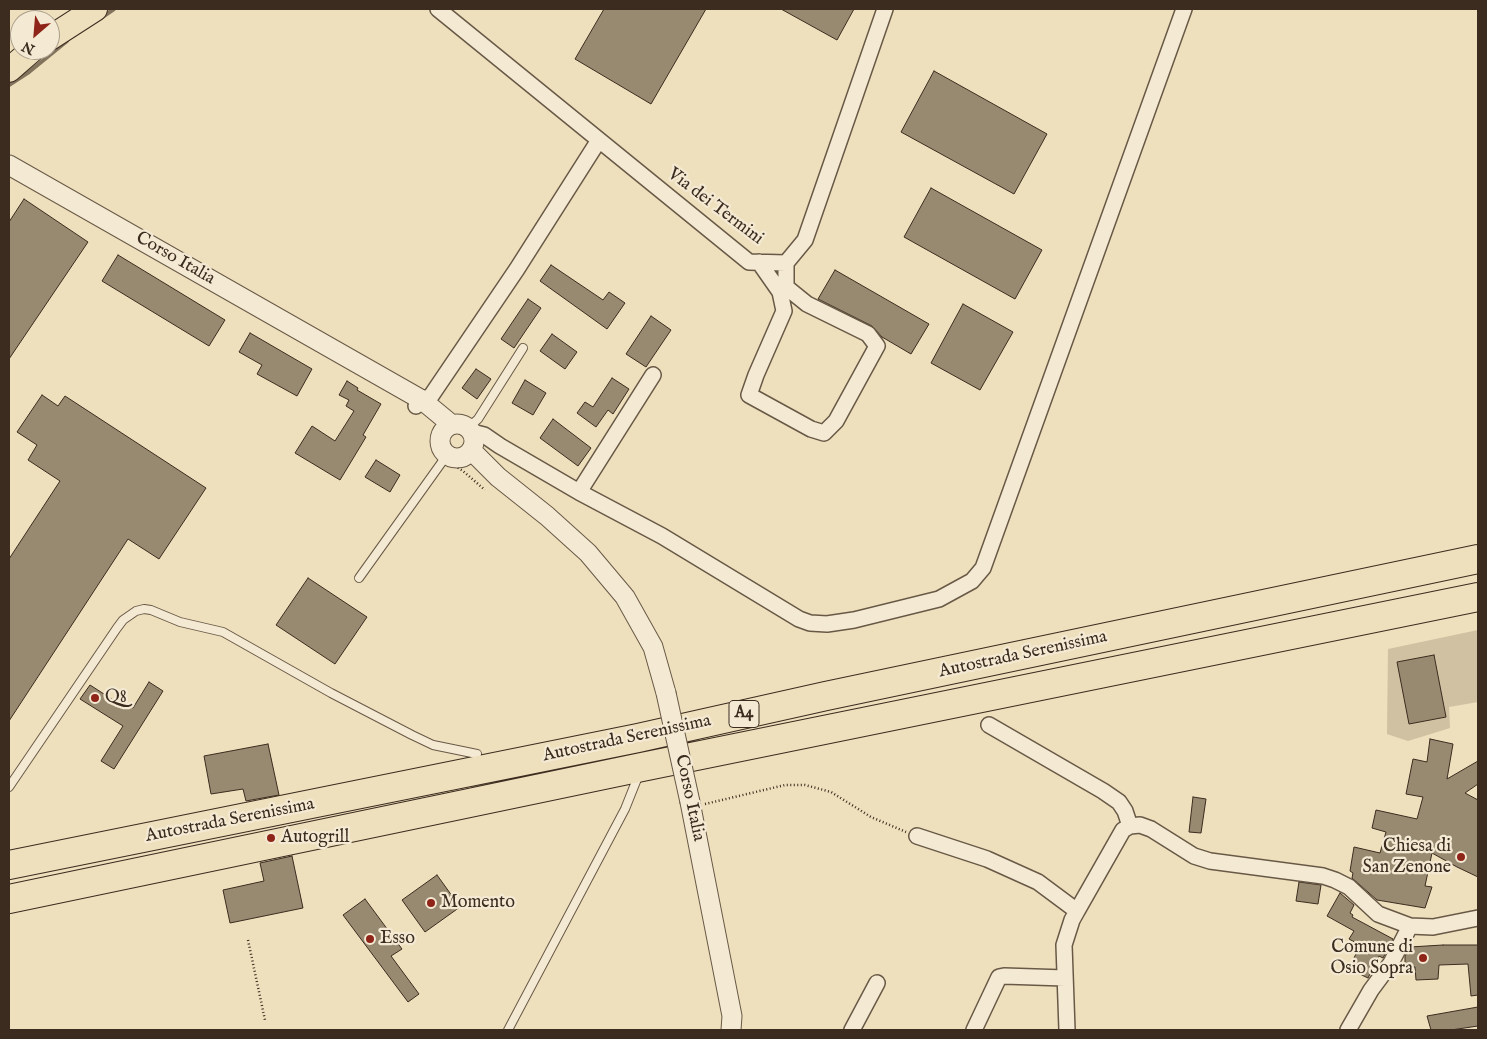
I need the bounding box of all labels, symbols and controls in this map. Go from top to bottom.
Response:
north arrow [10,10,60,60]
text: N [19,37,38,58]
street label: Via dei Termini [663,164,767,250]
street label: Corso Italia [131,228,219,290]
street label: Autostrada Serenissima [937,627,1109,683]
place label: Q8 [105,687,127,709]
marker: Q8 [89,692,101,704]
road number: A4 [729,701,759,728]
street label: Autostrada Serenissima [541,711,713,767]
street label: Corso Italia [669,753,709,843]
street label: Autostrada Serenissima [144,794,316,848]
place label: Autogrill [281,827,349,849]
marker: Autogrill [265,832,277,844]
place label: Chiesa di San Zenone [1363,836,1451,879]
marker: Chiesa di San Zenone [1455,851,1467,863]
place label: Momento [441,892,515,914]
marker: Momento [425,897,437,909]
place label: Esso [380,928,415,950]
marker: Esso [364,933,376,945]
place label: Comune di Osio Sopra [1330,937,1413,980]
marker: Comune di Osio Sopra [1417,952,1429,964]

